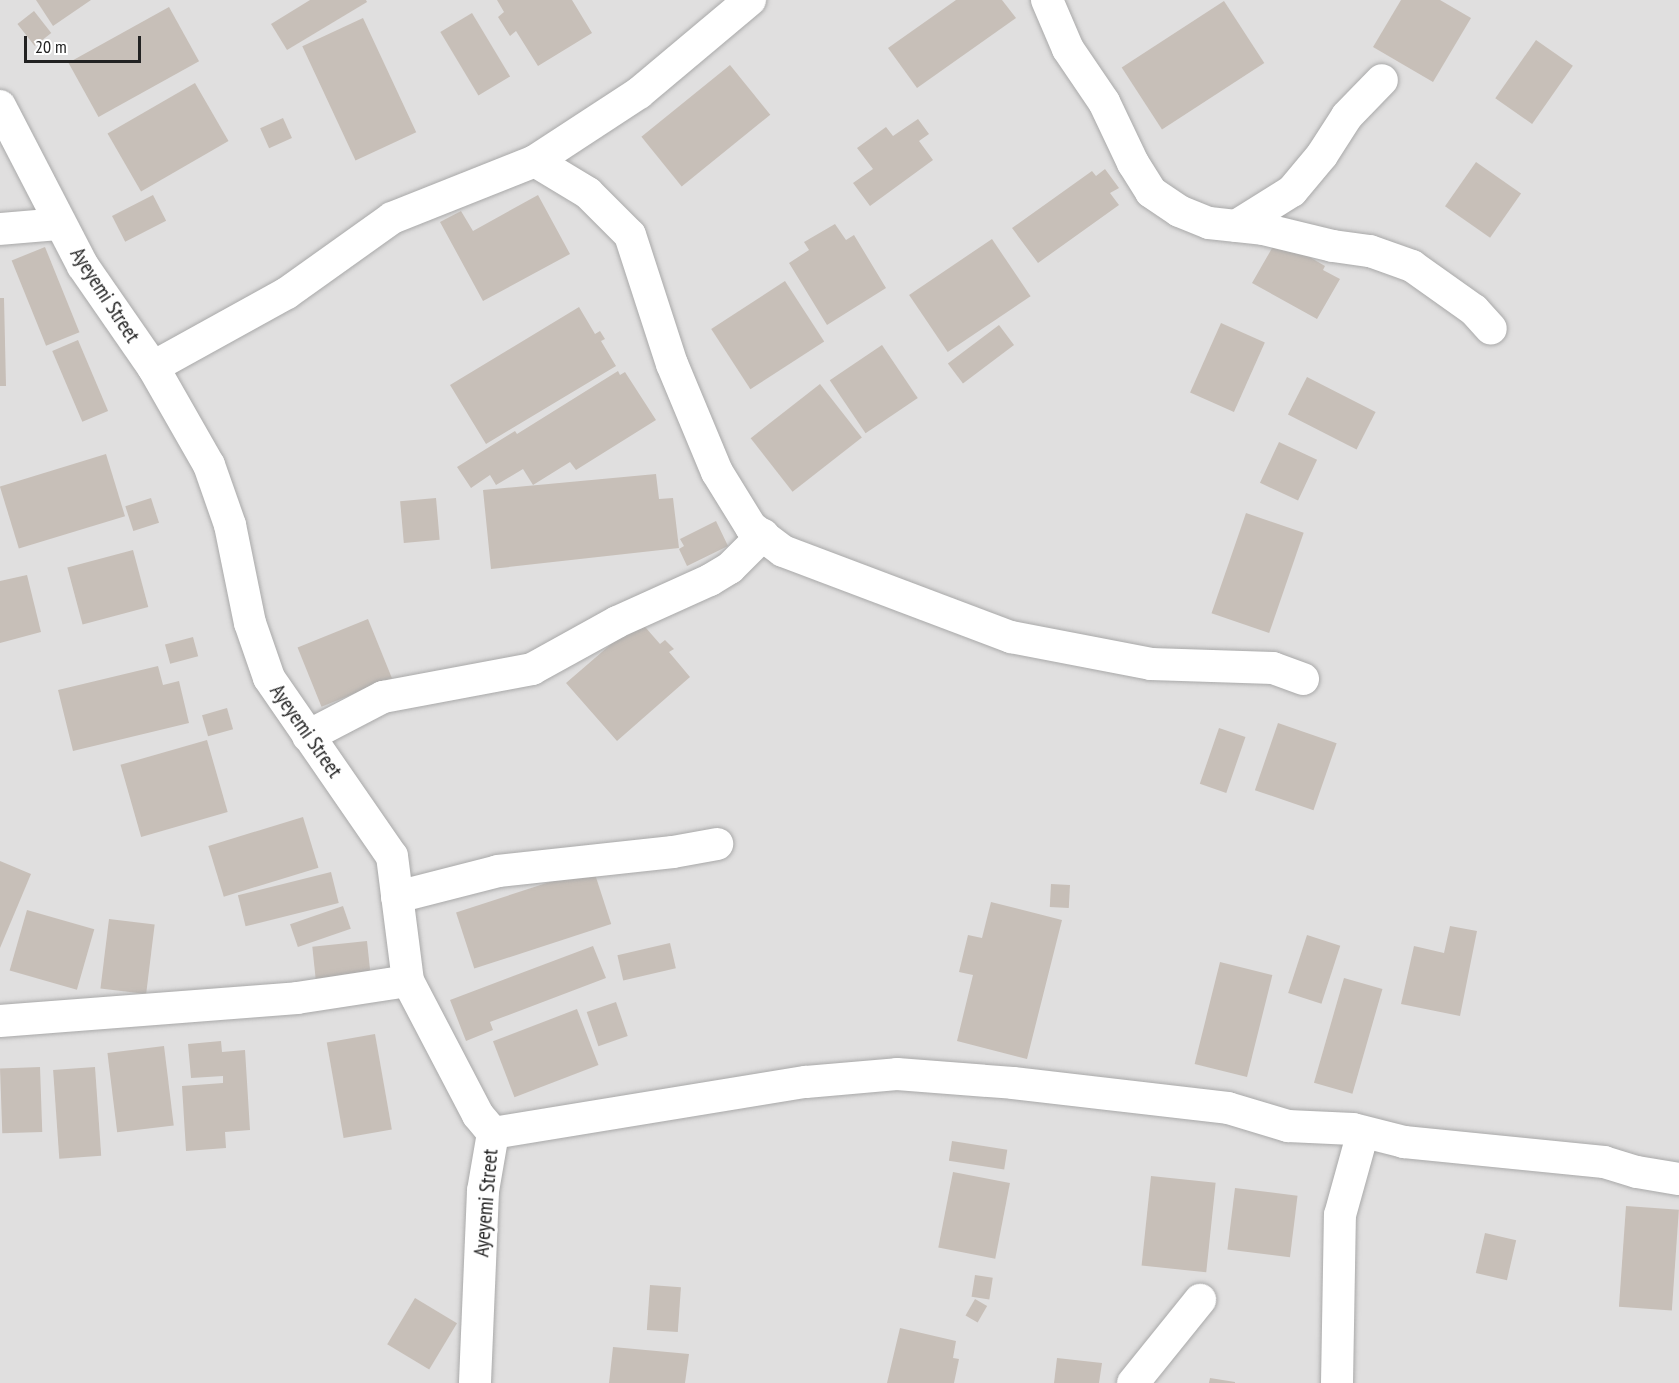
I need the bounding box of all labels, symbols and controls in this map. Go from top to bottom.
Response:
scale bar [27,24,144,62]
text: 20 m [35,35,67,58]
street label: Ayeyemi Street [65,243,145,347]
street label: Ayeyemi Street [265,679,347,783]
street label: Ayeyemi Street [469,1148,503,1258]

